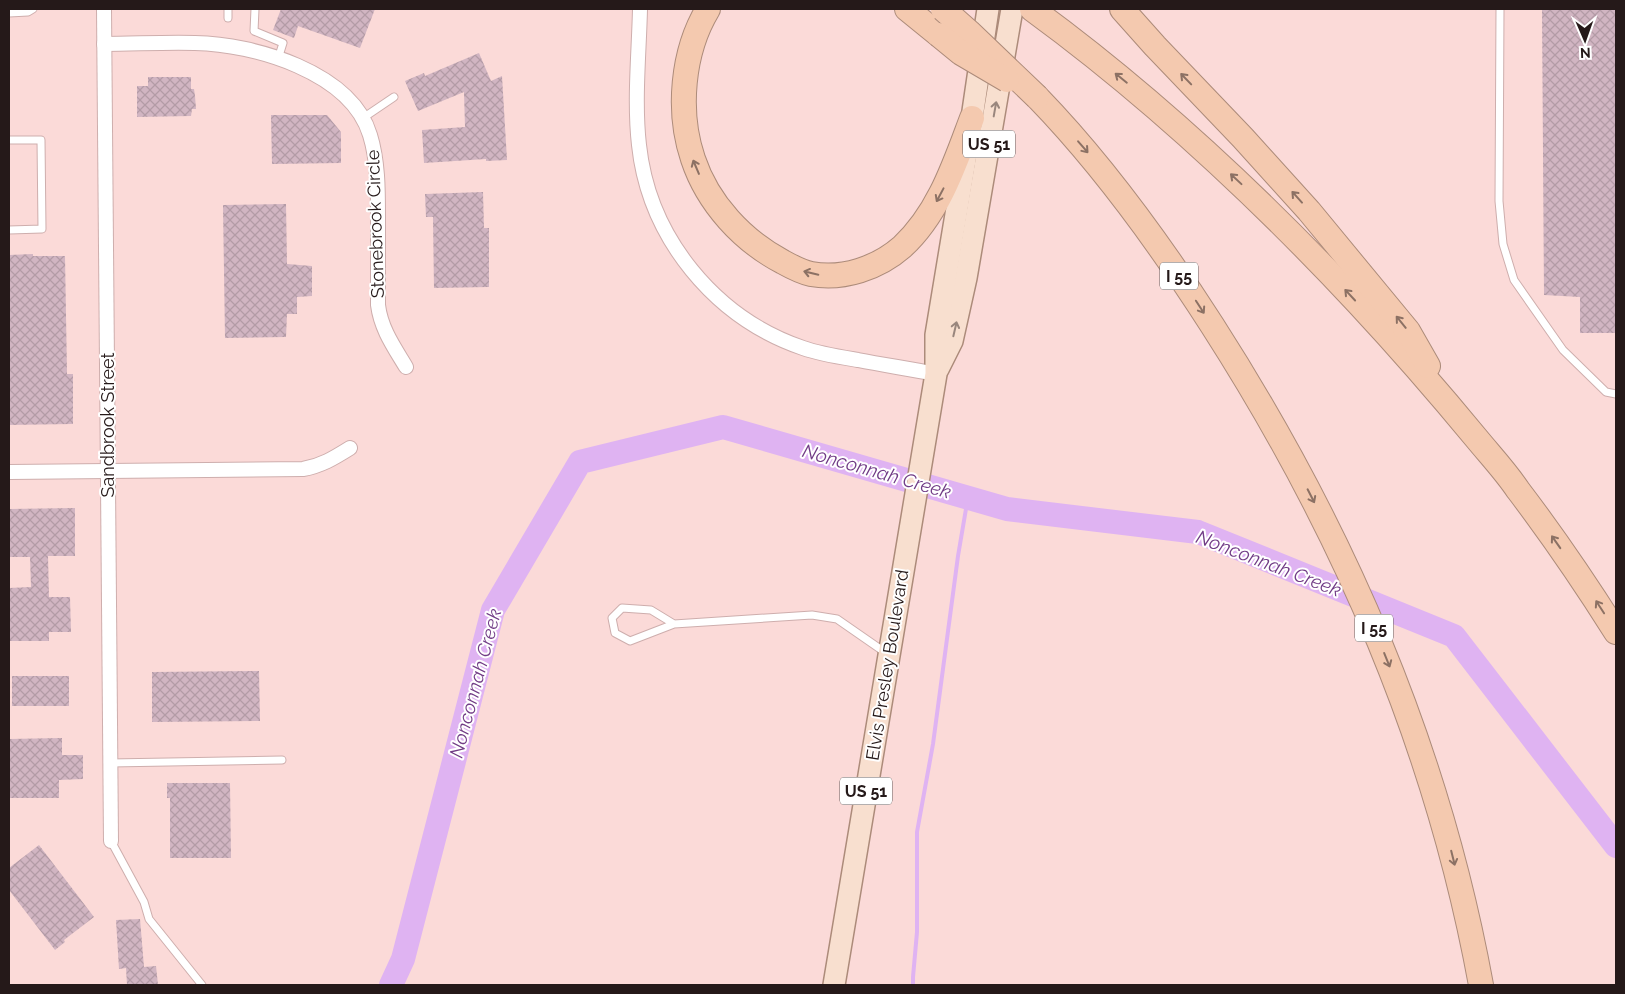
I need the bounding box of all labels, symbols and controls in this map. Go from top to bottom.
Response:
north arrow [1560,15,1610,65]
text: N [1580,45,1591,61]
one-way arrow [1180,72,1192,85]
one-way arrow [1115,73,1128,84]
one-way arrow [990,102,1000,118]
road number: US 51 [963,130,1015,158]
one-way arrow [1078,141,1089,154]
street label: Stonebrook Circle [362,149,388,299]
one-way arrow [691,160,701,175]
one-way arrow [1229,173,1242,185]
one-way arrow [935,188,945,203]
one-way arrow [1291,191,1303,204]
road number: I 55 [1160,262,1198,290]
one-way arrow [804,268,820,277]
one-way arrow [1344,288,1356,301]
one-way arrow [1195,299,1205,313]
one-way arrow [1396,316,1407,329]
one-way arrow [951,321,960,337]
street label: Sandbrook Street [97,352,118,498]
water label: Nonconnah Creek [800,439,954,503]
one-way arrow [1306,489,1316,504]
water label: Nonconnah Creek [1193,525,1345,601]
one-way arrow [1550,536,1561,549]
street label: Elvis Presley Boulevard [862,568,912,762]
one-way arrow [1595,600,1605,614]
water label: Nonconnah Creek [445,606,505,760]
road number: I 55 [1355,614,1393,641]
one-way arrow [1382,652,1392,667]
road number: US 51 [840,778,892,804]
one-way arrow [1448,850,1458,866]

